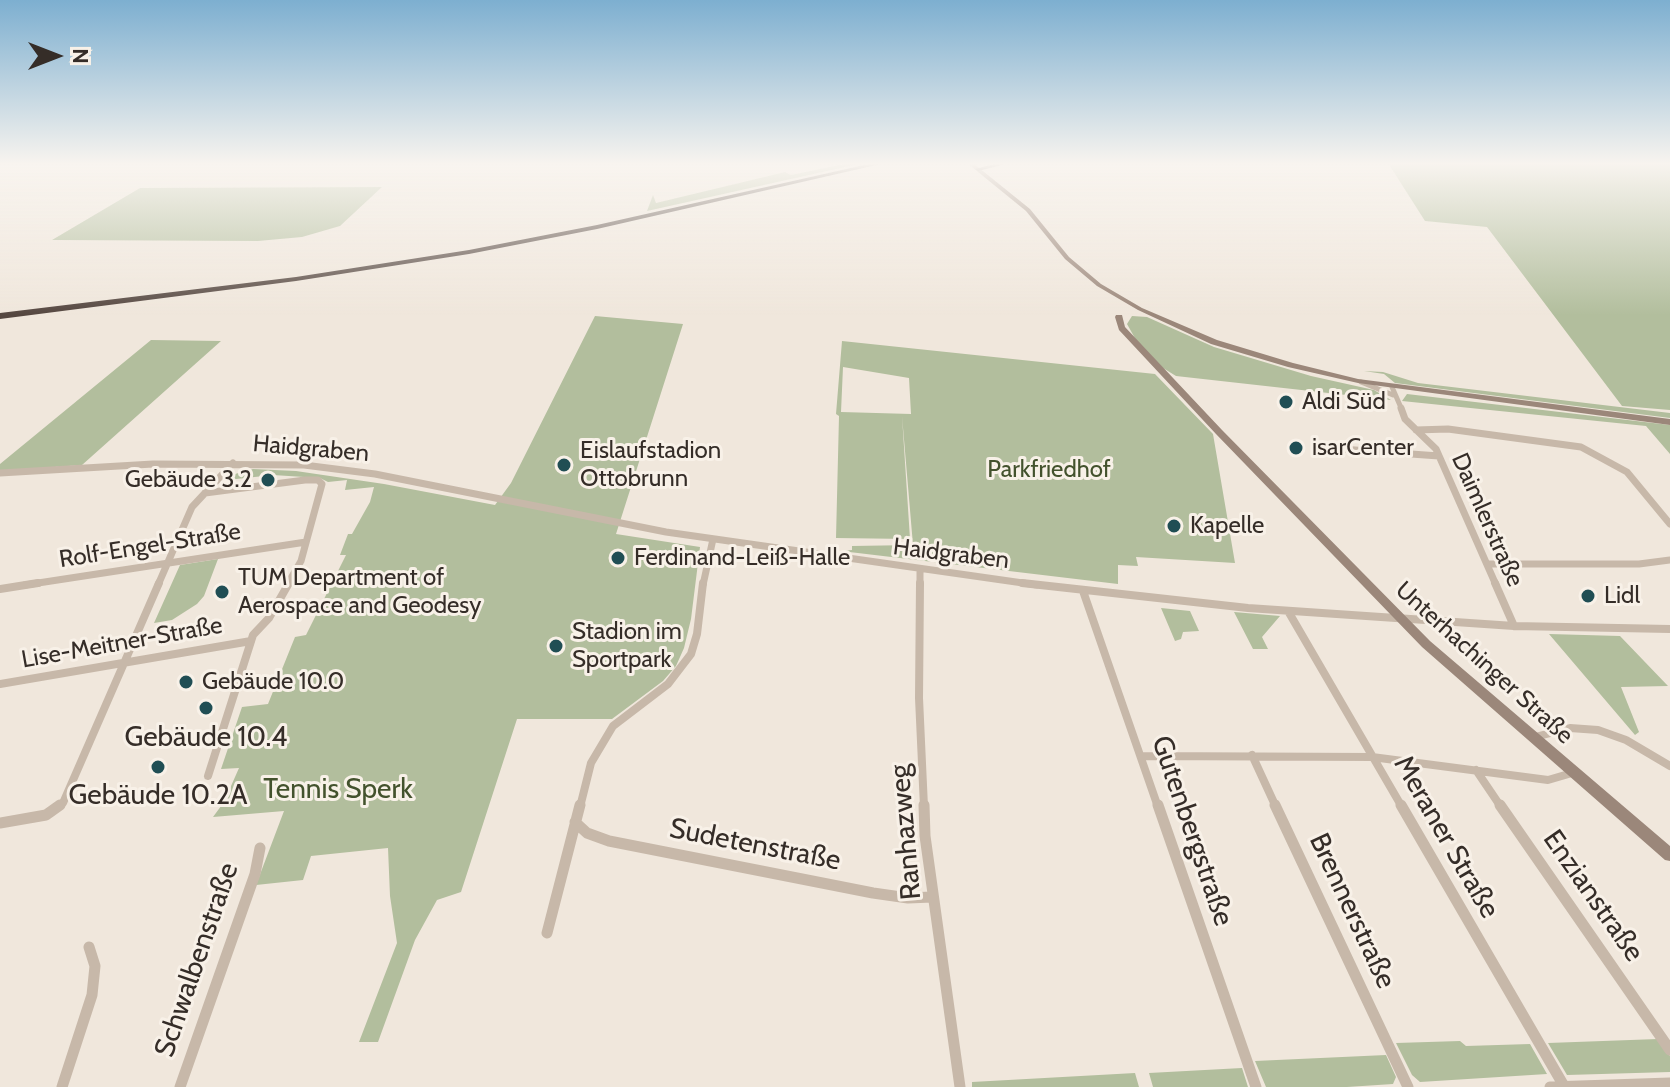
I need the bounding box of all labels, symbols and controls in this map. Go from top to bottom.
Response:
north arrow [16,16,96,96]
text: N [67,48,94,64]
place label: Aldi Süd [1302,388,1386,416]
marker: Aldi Süd [1277,393,1295,411]
street label: Haidgraben [252,430,370,468]
place label: isarCenter [1312,434,1414,462]
place label: Eislaufstadion Ottobrunn [580,437,721,493]
marker: isarCenter [1287,439,1305,457]
street label: Daimlerstraße [1445,449,1529,591]
marker: Eislaufstadion Ottobrunn [555,456,573,474]
park label: Parkfriedhof [987,456,1111,484]
place label: Gebäude 3.2 [125,466,252,494]
marker: Gebäude 3.2 [259,471,277,489]
place label: Kapelle [1190,512,1264,540]
street label: Rolf-Engel-Straße [57,517,243,575]
marker: Kapelle [1165,517,1183,535]
street label: Haidgraben [891,533,1011,575]
place label: Ferdinand-Leiß-Halle [634,544,850,572]
marker: Ferdinand-Leiß-Halle [609,549,627,567]
place label: TUM Department of Aerospace and Geodesy [238,564,481,620]
street label: Unterhachinger Straße [1389,576,1579,750]
place label: Lidl [1604,582,1640,610]
marker: TUM Department of Aerospace and Geodesy [213,583,231,601]
marker: Lidl [1579,587,1597,605]
street label: Lise-Meitner-Straße [19,611,225,675]
place label: Stadion im Sportpark [572,618,682,674]
marker: Stadion im Sportpark [547,637,565,655]
place label: Gebäude 10.0 [202,668,344,696]
marker: Gebäude 10.0 [177,673,195,691]
marker: Gebäude 10.4 [197,699,215,717]
place label: Gebäude 10.4 [124,721,288,755]
street label: Gutenbergstraße [1144,732,1240,930]
street label: Meraner Straße [1386,750,1506,924]
marker: Gebäude 10.2A [149,758,167,776]
street label: Ranhazweg [883,763,929,901]
park label: Tennis Sperk [263,773,413,807]
place label: Gebäude 10.2A [69,779,247,813]
street label: Sudetenstraße [667,812,843,878]
street label: Enzianstraße [1535,824,1651,968]
street label: Brennerstraße [1301,828,1403,994]
street label: Schwalbenstraße [148,858,246,1062]

